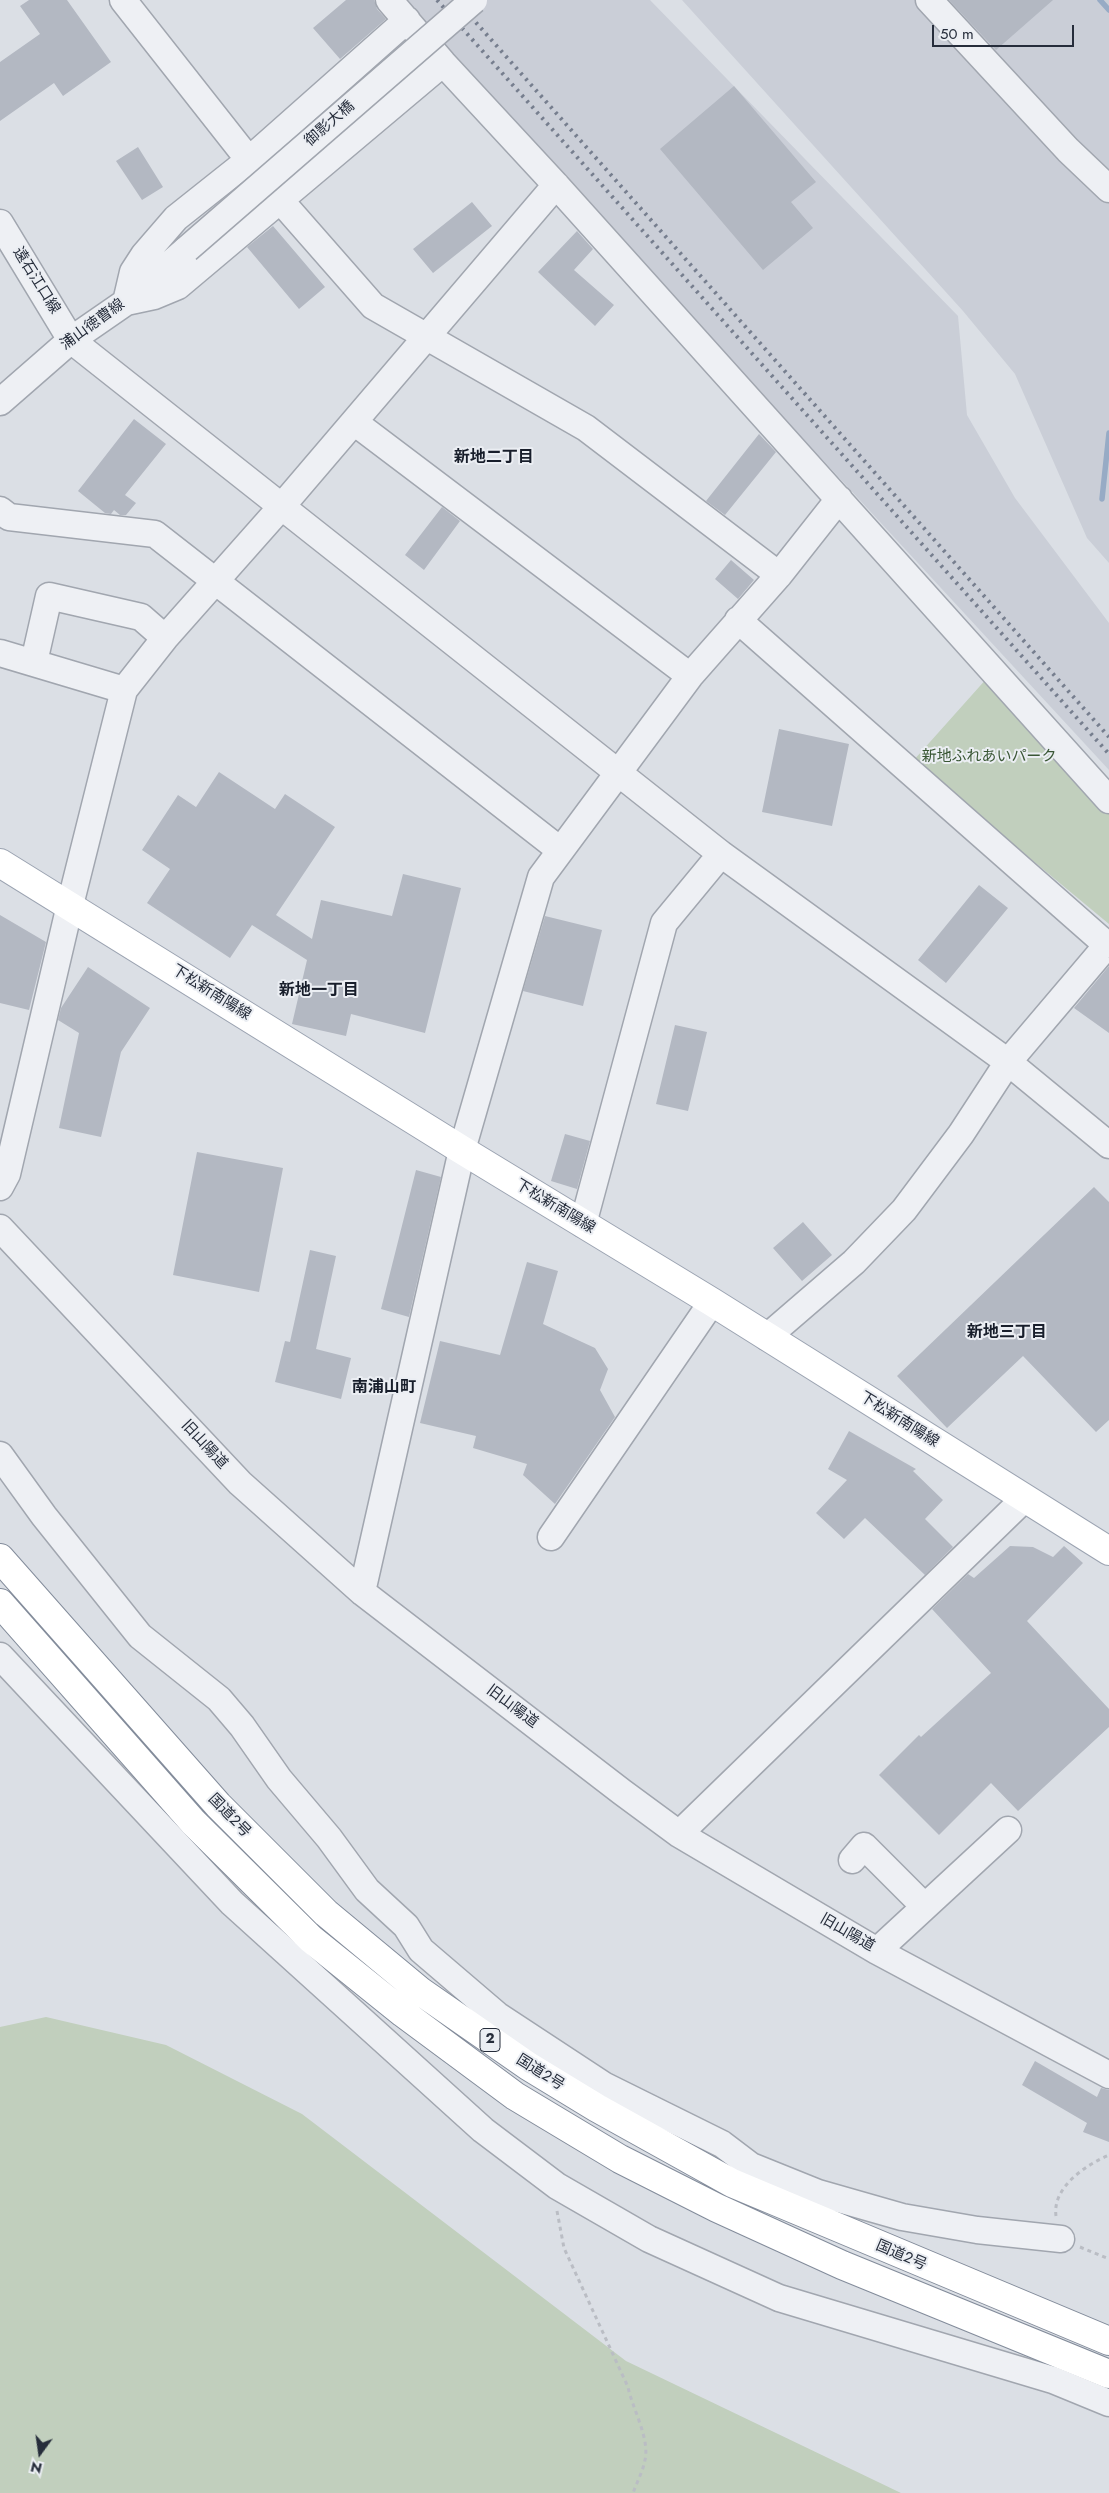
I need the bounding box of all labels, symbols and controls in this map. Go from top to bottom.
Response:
scale bar [934,15,1076,47]
text: 50 m [940,23,974,45]
street label: 御影大橋 [301,98,359,150]
street label: 遠石江口線 [8,244,64,318]
street label: 浦山徳曹線 [57,296,129,354]
district label: 新地二丁目 [454,448,534,468]
park label: 新地ふれあいパーク [922,748,1056,766]
street label: 下松新南陽線 [168,962,254,1024]
district label: 新地一丁目 [279,981,359,1001]
street label: 下松新南陽線 [512,1176,598,1238]
district label: 新地三丁目 [967,1323,1047,1343]
district label: 南浦山町 [352,1378,416,1398]
street label: 下松新南陽線 [856,1389,942,1451]
street label: 旧山陽道 [177,1417,231,1473]
street label: 旧山陽道 [483,1682,541,1732]
street label: 国道2号 [204,1790,254,1842]
street label: 旧山陽道 [817,1910,877,1956]
road number: 2 [480,2028,500,2052]
street label: 国道2号 [513,2051,567,2095]
street label: 国道2号 [873,2237,929,2275]
north arrow [15,2428,65,2478]
text: N [29,2457,44,2479]

